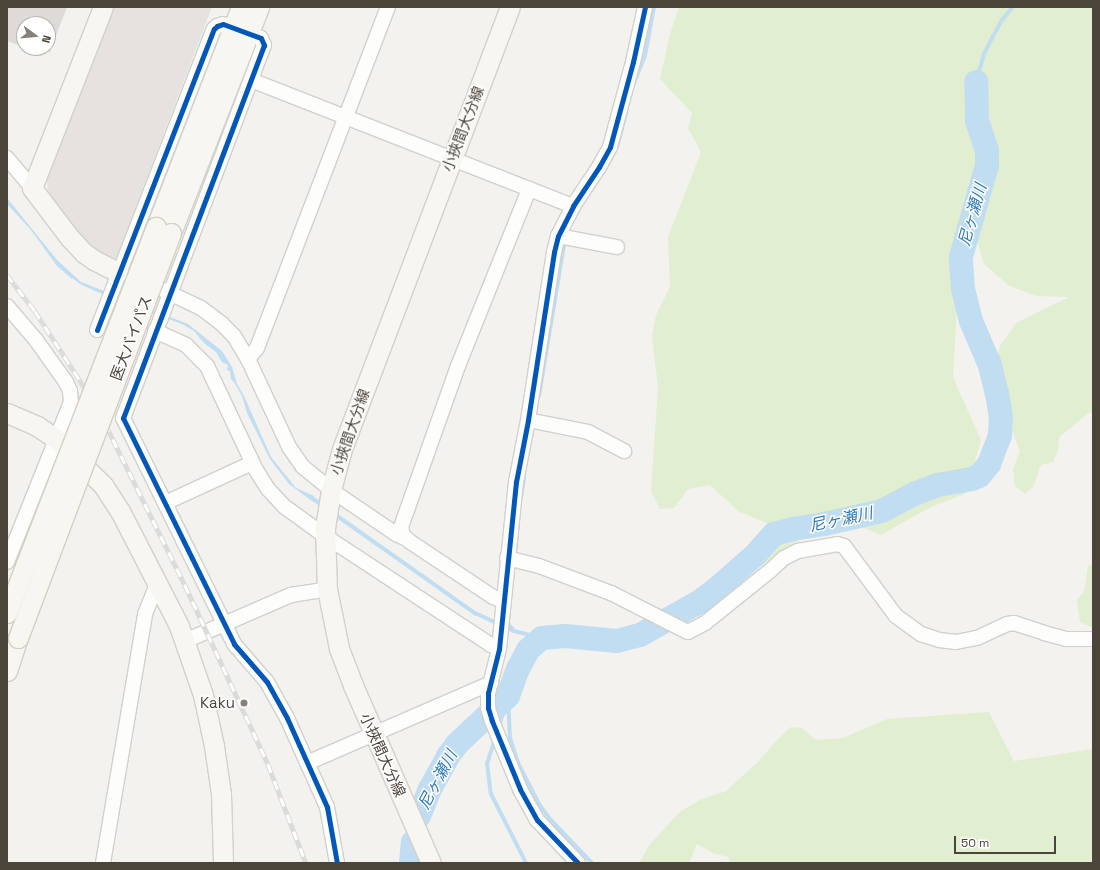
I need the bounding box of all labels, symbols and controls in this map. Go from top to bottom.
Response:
north arrow [16,16,56,56]
text: N [39,34,54,45]
street label: 小挾間大分線 [438,84,488,174]
water label: 尼ヶ瀬川 [955,182,991,248]
street label: 医大バイパス [106,293,156,383]
street label: 小挾間大分線 [327,387,373,477]
water label: 尼ヶ瀬川 [808,504,874,536]
place label: Kaku [200,694,235,712]
marker: Kaku [238,697,250,709]
street label: 小挾間大分線 [356,710,410,800]
water label: 尼ヶ瀬川 [415,747,461,813]
scale bar [956,828,1058,854]
text: 50 m [961,835,989,851]

